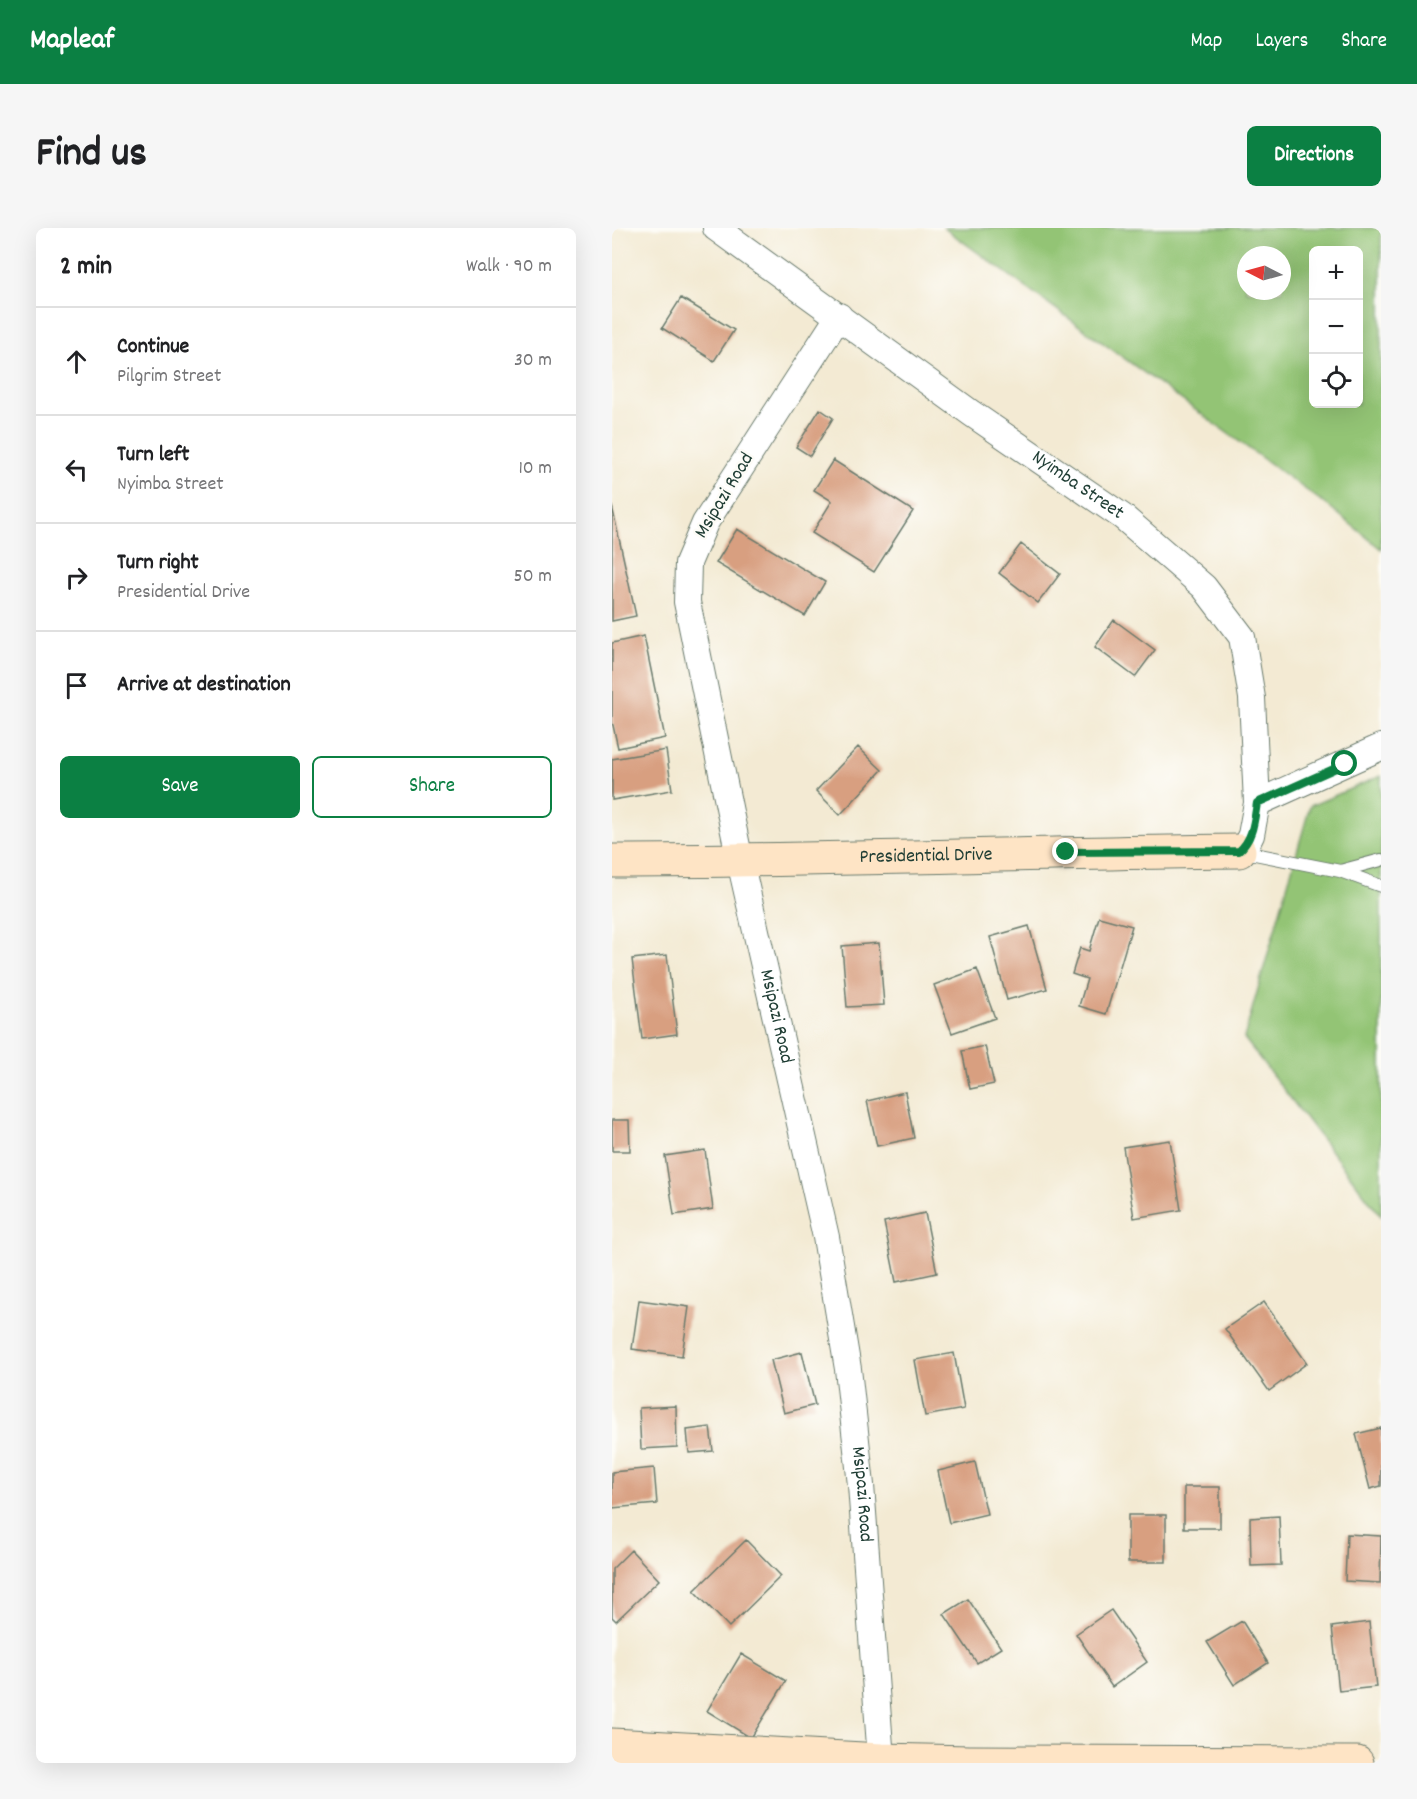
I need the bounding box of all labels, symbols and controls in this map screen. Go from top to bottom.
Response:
text: Mapleaf [30,22,114,62]
text: Map [1191,27,1222,57]
text: Layers [1255,27,1308,57]
text: Share [1341,27,1387,57]
text: Find us [36,126,147,186]
button: Directions [1247,126,1381,186]
north arrow [1237,246,1291,300]
map controls [1309,246,1363,408]
button: + [1309,246,1363,300]
text: 2 min [60,249,112,286]
text: Walk · 90 m [466,253,552,281]
button: − [1309,300,1363,354]
text: Continue [117,332,189,363]
icon: ahead [60,345,93,378]
text: 30 m [514,347,552,375]
button: locate [1309,354,1363,408]
text: Pilgrim Street [117,363,221,391]
text: Turn left [117,440,189,471]
street label: Nyimba Street [1025,444,1129,528]
street label: Msipazi Road [688,448,762,544]
icon: left [60,453,93,486]
text: 10 m [518,455,552,483]
text: Nyimba Street [117,471,224,499]
text: Turn right [117,548,199,579]
icon: right [60,561,93,594]
text: 50 m [514,563,552,591]
text: Presidential Drive [117,579,250,607]
icon: arrive [60,669,93,702]
text: Arrive at destination [117,670,291,701]
route start [1331,750,1357,776]
button: Save [60,756,300,818]
button: Share [312,756,552,818]
route end [1052,838,1078,864]
street label: Presidential Drive [859,841,993,872]
street label: Msipazi Road [751,967,800,1066]
street label: Msipazi Road [843,1445,879,1543]

